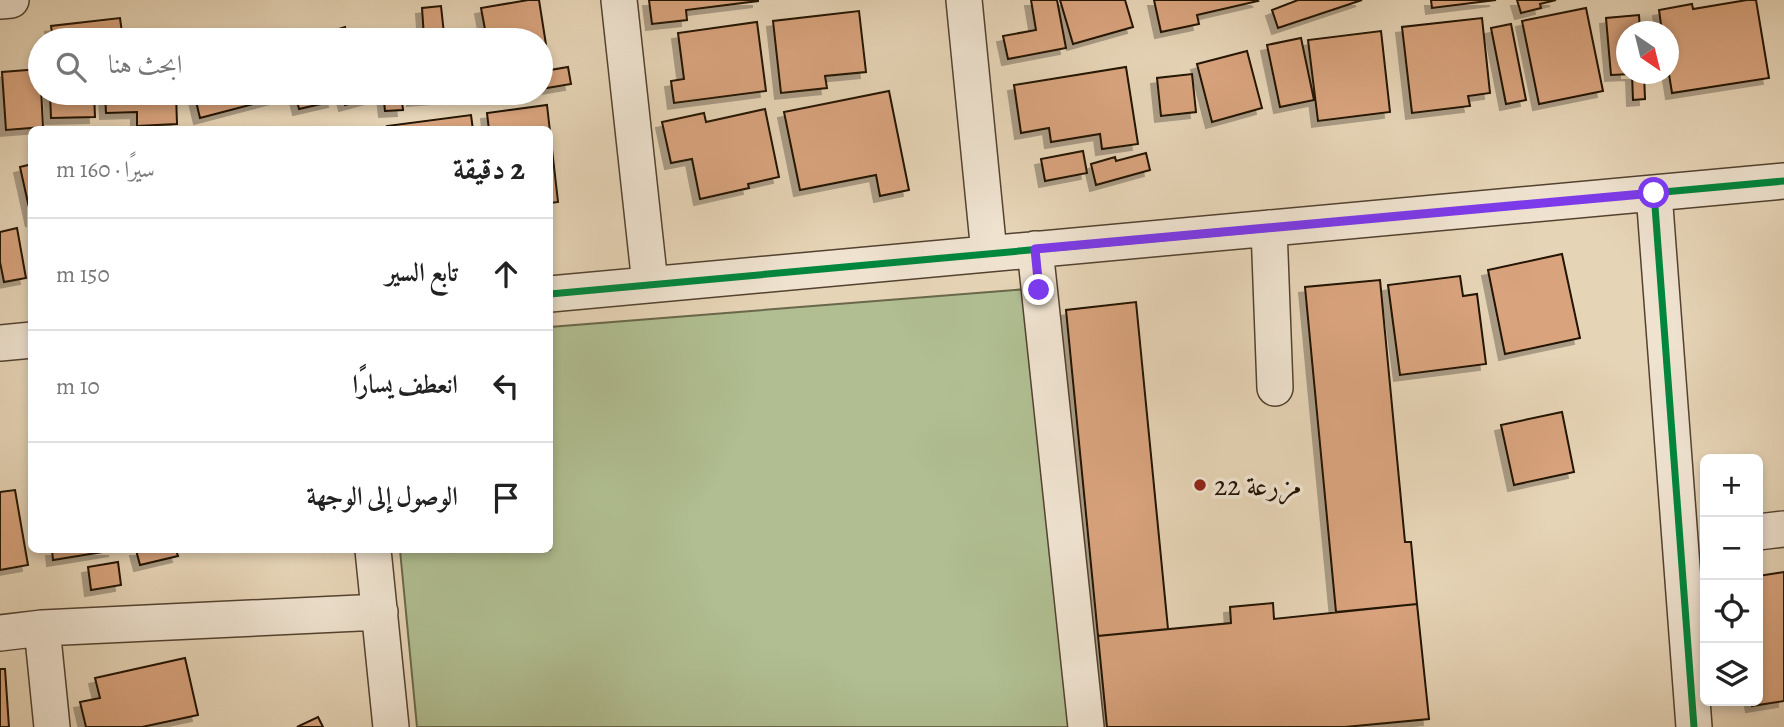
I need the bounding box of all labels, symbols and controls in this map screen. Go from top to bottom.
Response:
north arrow [1616,21,1679,84]
search box [28,28,553,105]
text: ابحث هنا [108,47,183,82]
icon: search [52,48,90,86]
text: 2 دقيقة [453,149,525,189]
text: سيرًا · 160 m [56,154,155,185]
route start [1638,177,1669,208]
text: تابع السير [386,255,458,290]
icon: ahead [487,255,525,293]
text: 150 m [56,259,110,290]
route end [1023,274,1054,305]
text: انعطف يسارًا [352,367,458,402]
icon: left [487,367,525,405]
text: 10 m [56,371,100,402]
map controls [1700,454,1763,706]
button: + [1700,454,1763,517]
place label: مزرعة 22 [1214,467,1302,505]
marker: مزرعة 22 [1192,477,1208,493]
text: الوصول إلى الوجهة [306,479,458,514]
icon: arrive [487,479,525,517]
button: − [1700,517,1763,580]
button: locate [1700,580,1763,643]
button: layers [1700,643,1763,706]

